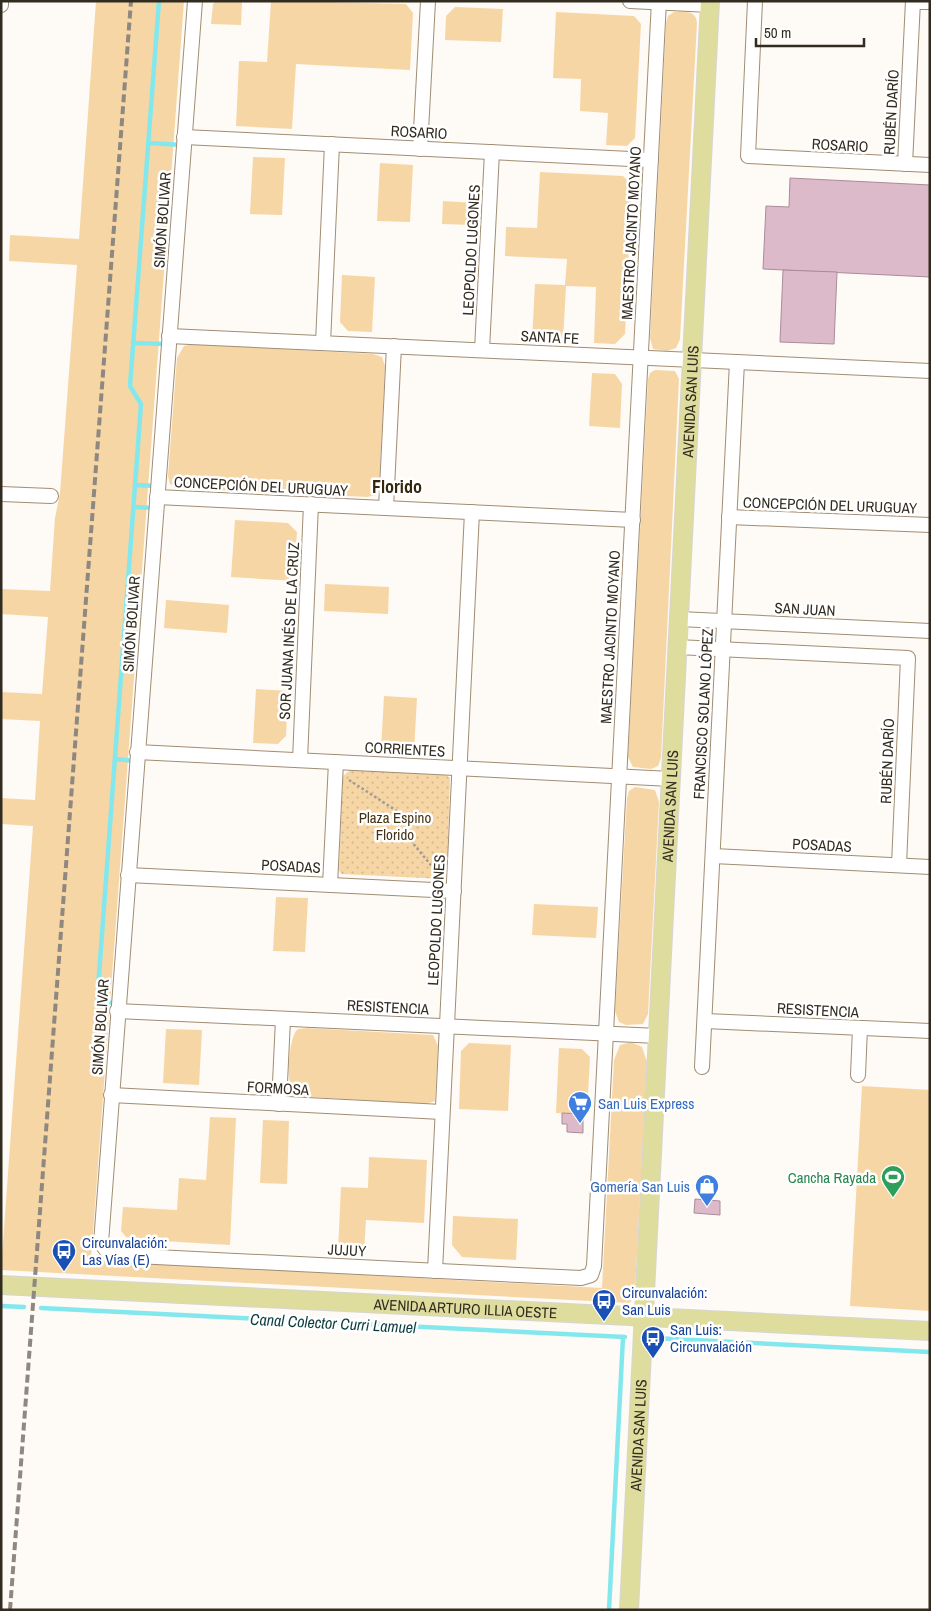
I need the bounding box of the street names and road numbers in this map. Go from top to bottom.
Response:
street label: RUBÉN DARÍO [878,69,904,155]
street label: ROSARIO [390,120,448,144]
street label: ROSARIO [811,133,869,157]
street label: MAESTRO JACINTO MOYANO [616,146,646,320]
street label: SIMÓN BOLIVAR [148,171,176,269]
street label: LEOPOLDO LUGONES [457,184,485,316]
street label: SANTA FE [520,325,580,349]
street label: AVENIDA SAN LUIS [676,345,703,459]
street label: CONCEPCIÓN DEL URUGUAY [173,471,349,501]
street label: CONCEPCIÓN DEL URUGUAY [743,491,918,519]
street label: SOR JUANA INÉS DE LA CRUZ [274,541,304,720]
street label: MAESTRO JACINTO MOYANO [595,550,625,724]
street label: SIMÓN BOLIVAR [117,575,145,673]
street label: SAN JUAN [774,597,836,621]
street label: FRANCISCO SOLANO LÓPEZ [688,628,718,800]
street label: RUBÉN DARÍO [875,718,899,804]
street label: CORRIENTES [364,736,446,762]
street label: AVENIDA SAN LUIS [656,750,683,863]
street label: POSADAS [792,833,852,857]
street label: POSADAS [261,854,321,878]
street label: LEOPOLDO LUGONES [422,854,450,986]
street label: SIMÓN BOLIVAR [86,978,114,1076]
street label: RESISTENCIA [346,994,430,1020]
street label: RESISTENCIA [776,997,860,1023]
street label: FORMOSA [246,1076,310,1100]
street label: JUJUY [327,1239,367,1262]
street label: AVENIDA ARTURO ILLIA OESTE [372,1293,558,1323]
street label: AVENIDA SAN LUIS [624,1379,651,1493]

